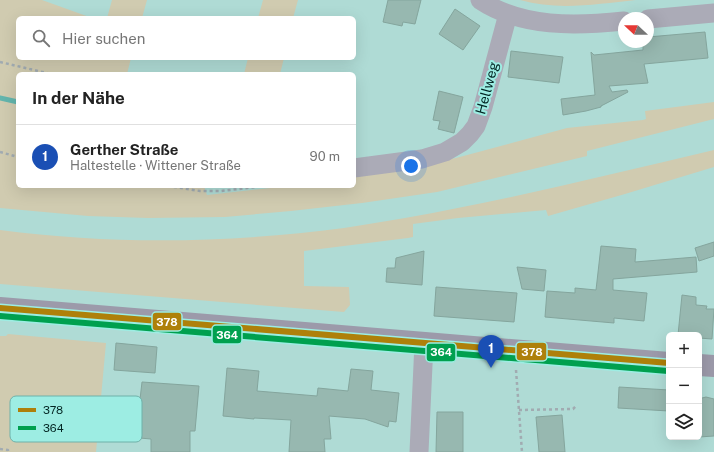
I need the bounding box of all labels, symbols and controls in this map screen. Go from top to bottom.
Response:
north arrow [618,12,654,48]
search box [16,16,356,60]
icon: search [30,27,52,49]
text: Hier suchen [62,30,145,47]
street label: Hellweg [472,60,502,116]
text: In der Nähe [32,88,125,108]
text: Gerther Straße [70,141,178,158]
text: 1 [42,149,48,164]
text: 90 m [310,149,340,164]
your location [401,156,421,176]
text: Haltestelle · Wittener Straße [70,158,241,173]
line badge: 378 [152,312,182,331]
text: 378 [156,316,178,328]
line badge: 364 [212,325,242,344]
text: 364 [216,329,238,341]
map controls [666,332,702,440]
button: + [666,332,702,368]
pin: 1 [478,335,504,368]
line badge: 378 [516,342,547,361]
line badge: 364 [426,343,456,362]
text: 364 [430,346,452,358]
text: 378 [521,346,543,358]
button: − [666,368,702,404]
legend [10,396,142,442]
text: 378 [43,404,63,416]
button: layers [666,404,702,440]
text: 364 [43,422,64,434]

